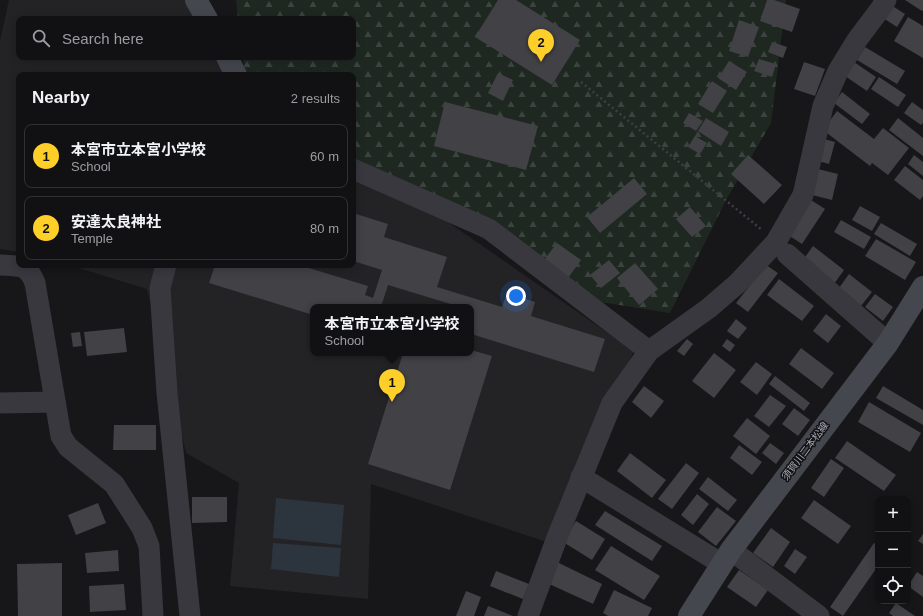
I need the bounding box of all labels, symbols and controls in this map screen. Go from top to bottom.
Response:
search box [16,16,356,60]
icon: search [30,27,52,49]
pin: 2 [528,29,554,62]
text: Search here [62,30,144,47]
text: Nearby [32,88,90,107]
text: 2 results [291,91,340,106]
text: 本宮市立本宮小学校 [71,141,206,158]
text: 1 [42,149,50,164]
text: 60 m [310,149,339,164]
text: School [71,159,111,174]
text: 安達太良神社 [71,213,161,230]
text: 2 [42,221,50,236]
text: 80 m [310,221,339,236]
text: Temple [71,231,113,246]
your location [506,286,526,306]
popup [310,304,474,356]
text: 本宮市立本宮小学校 [324,315,460,332]
text: School [324,333,364,348]
pin: 1 [379,369,405,402]
street label: 須賀川二本松線 [780,420,830,482]
map controls [875,496,911,604]
button: + [875,496,911,532]
button: − [875,532,911,568]
button: locate [875,568,911,604]

